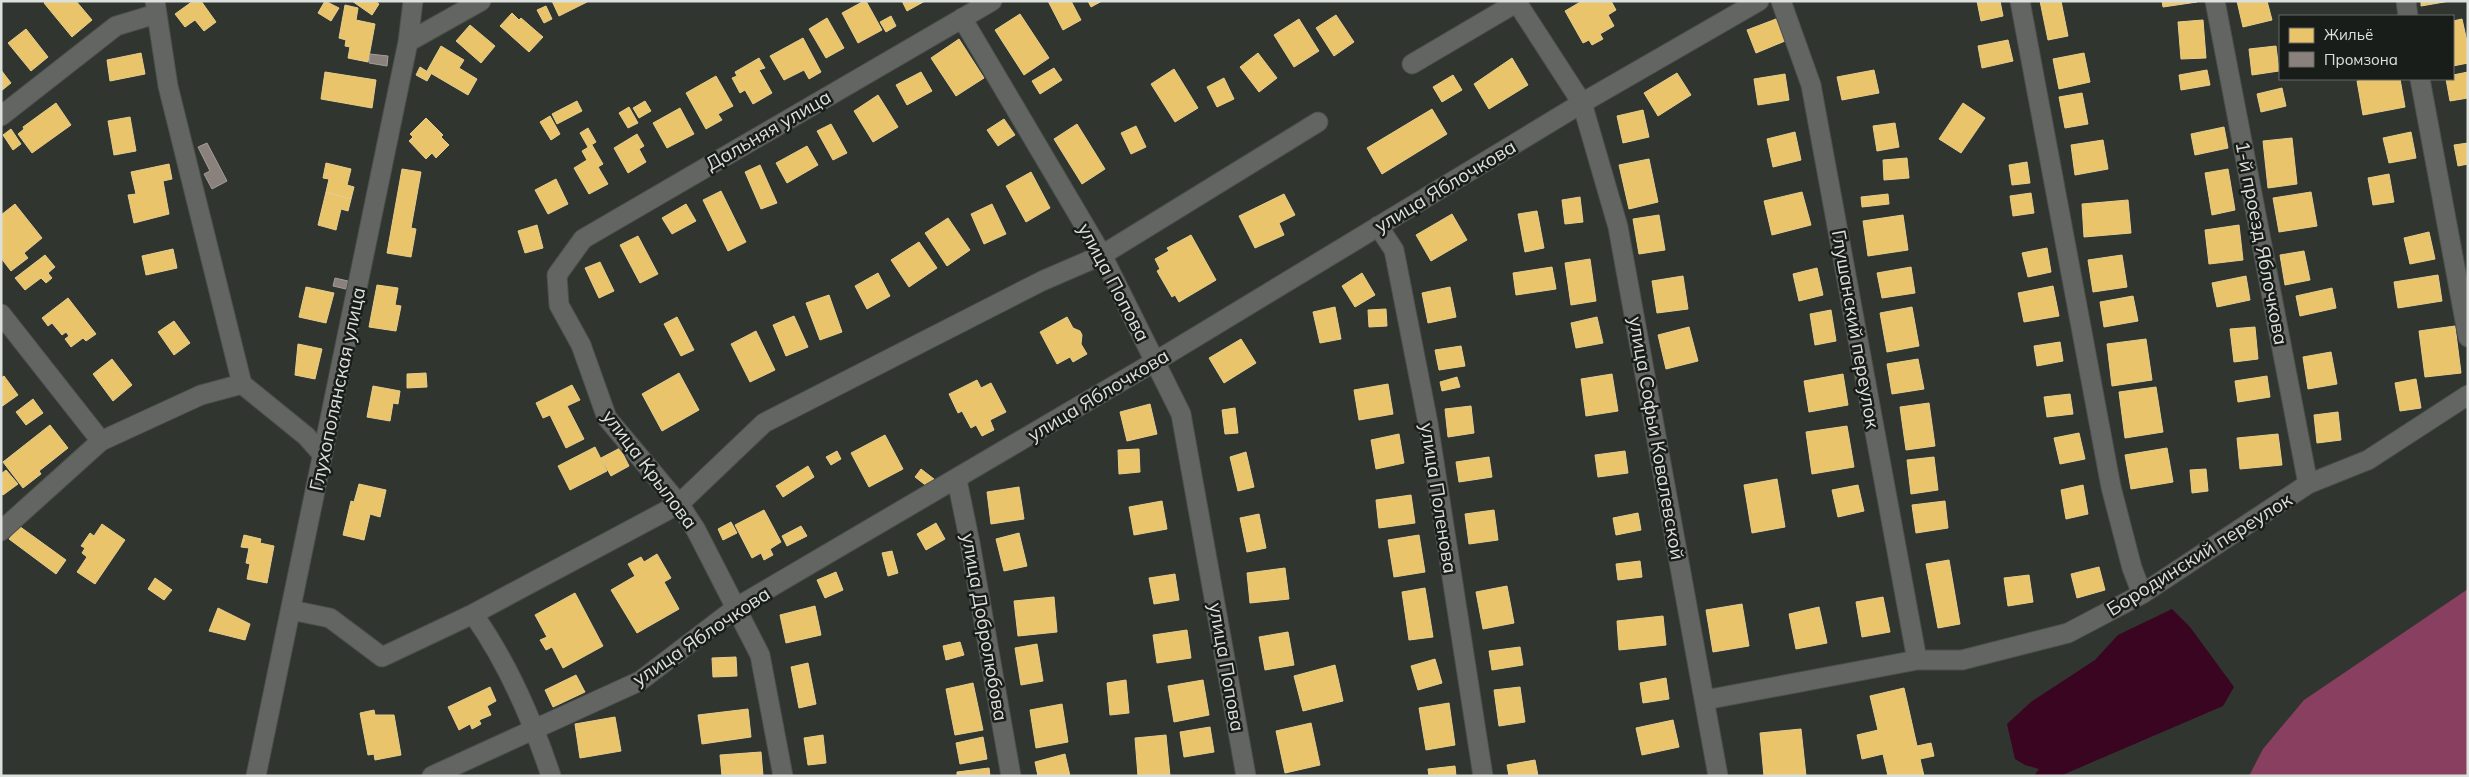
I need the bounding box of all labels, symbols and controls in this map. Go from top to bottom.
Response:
legend [2279,15,2454,80]
text: Жильё [2324,25,2373,44]
text: Промзона [2324,50,2398,69]
street label: Дальняя улица [701,84,835,176]
street label: улица Яблочкова [1370,134,1520,238]
street label: 1-й проезд Яблочкова [2230,139,2294,347]
street label: улица Попова [1073,219,1155,345]
street label: Глушанский переулок [1827,228,1885,431]
street label: Глухополянская улица [304,285,370,493]
street label: улица Софьи Ковалевской [1624,315,1690,561]
street label: улица Яблочкова [1023,343,1173,447]
street label: улица Крылова [597,405,703,533]
street label: улица Поленова [1415,421,1463,575]
street label: Бородинский переулок [2102,487,2297,621]
street label: улица Добролюбова [957,531,1013,723]
street label: улица Яблочкова [628,581,774,691]
street label: улица Попова [1204,601,1250,733]

